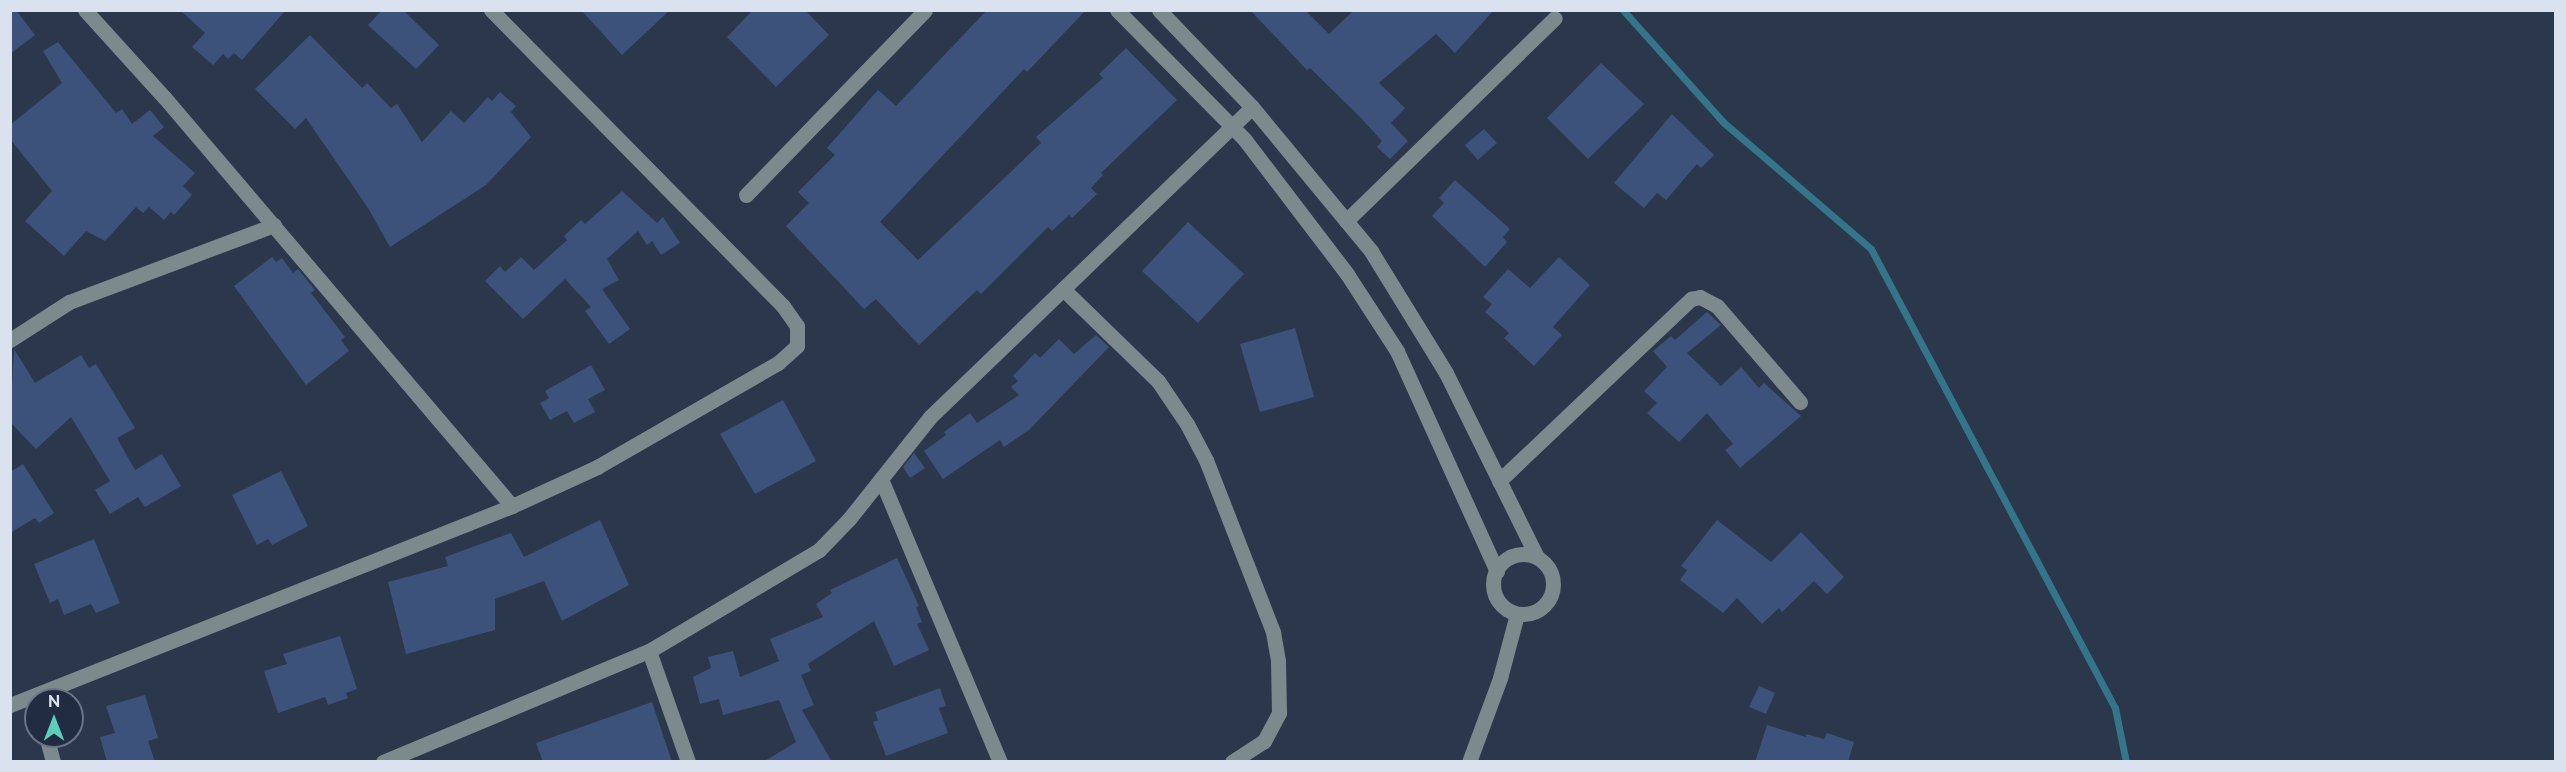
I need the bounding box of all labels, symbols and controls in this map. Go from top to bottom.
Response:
north arrow [24,688,84,748]
text: N [48,692,60,711]

